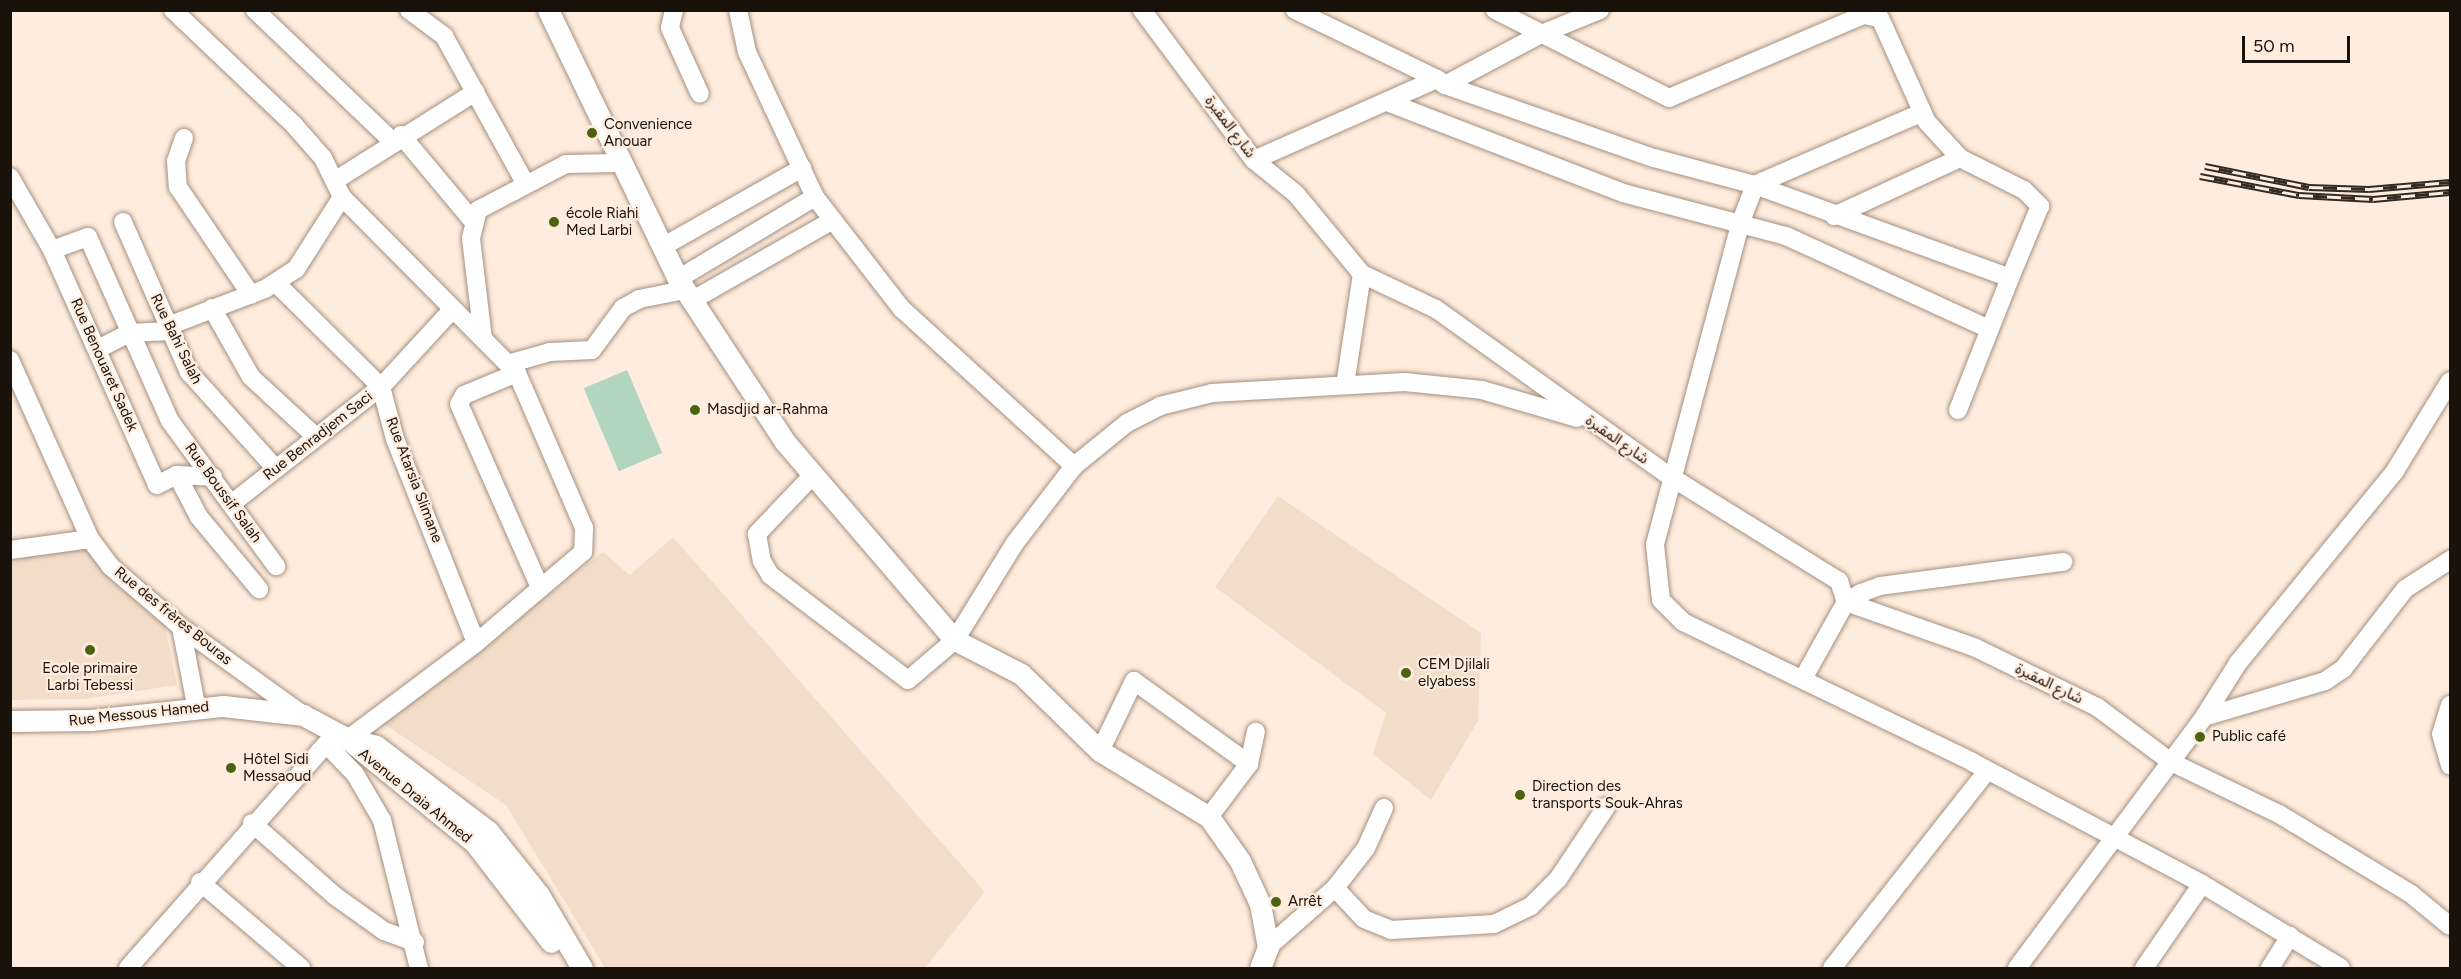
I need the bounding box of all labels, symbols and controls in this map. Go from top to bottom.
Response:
scale bar [2245,24,2353,62]
text: 50 m [2253,35,2295,57]
street label: شارع المقبرة [1201,92,1259,162]
place label: Convenience Anouar [604,115,692,150]
marker: Convenience Anouar [585,126,599,140]
place label: école Riahi Med Larbi [566,204,639,239]
marker: école Riahi Med Larbi [547,215,561,229]
street label: Rue Bahi Salah [146,291,206,387]
street label: Rue Benouaret Sadek [67,296,141,434]
street label: Rue Benradjem Saci [260,388,376,484]
place label: Masdjid ar-Rahma [707,401,828,419]
marker: Masdjid ar-Rahma [688,403,702,417]
street label: شارع المقبرة [1582,412,1652,468]
street label: Rue Atarsia Slimane [382,415,446,545]
street label: Rue Boussif Salah [181,440,265,546]
street label: Rue des frères Bouras [111,563,235,669]
marker: Ecole primaire Larbi Tebessi [83,643,97,657]
place label: CEM Djilali elyabess [1418,655,1490,690]
place label: Ecole primaire Larbi Tebessi [42,659,138,694]
street label: شارع المقبرة [2012,660,2086,708]
marker: CEM Djilali elyabess [1399,666,1413,680]
street label: Rue Messous Hamed [68,698,210,730]
place label: Public café [2212,728,2286,746]
marker: Public café [2193,730,2207,744]
street label: Avenue Draia Ahmed [355,745,475,847]
place label: Hôtel Sidi Messaoud [243,750,311,785]
marker: Hôtel Sidi Messaoud [224,761,238,775]
place label: Direction des transports Souk-Ahras [1532,777,1683,812]
marker: Direction des transports Souk-Ahras [1513,788,1527,802]
place label: Arrêt [1288,893,1322,911]
marker: Arrêt [1269,895,1283,909]

